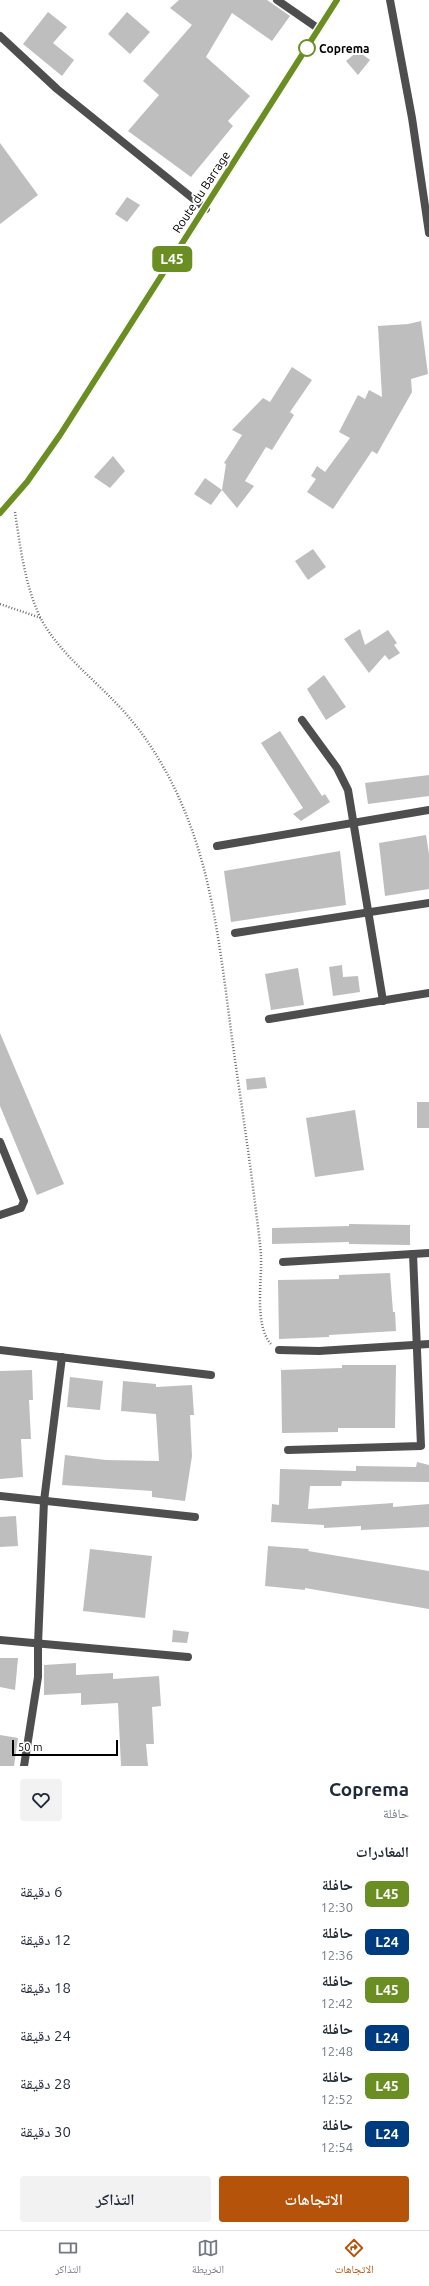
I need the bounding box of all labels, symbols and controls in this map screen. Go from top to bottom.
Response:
marker: Coprema [298,39,316,57]
place label: Coprema [319,42,370,55]
street label: Route du Barrage [170,149,232,235]
line badge: L45 [149,246,195,272]
text: L45 [160,251,184,267]
scale bar [12,1738,118,1757]
text: 50 m [18,1741,42,1753]
text: Coprema [329,1778,409,1800]
button: heart [20,1779,62,1821]
text: حافلة [383,1806,409,1820]
text: المغادرات [356,1843,409,1860]
text: حافلة [322,1876,353,1893]
text: 6 دقيقة [20,1883,62,1900]
text: L45 [375,1886,399,1902]
text: 12:30 [320,1900,353,1914]
text: حافلة [322,1924,353,1941]
text: 12 دقيقة [20,1931,71,1948]
text: L24 [375,1934,399,1950]
text: 12:36 [320,1948,353,1962]
text: حافلة [322,1972,353,1989]
text: 18 دقيقة [20,1979,71,1996]
text: L45 [375,1982,399,1998]
text: 12:42 [320,1996,353,2010]
text: حافلة [322,2020,353,2037]
text: 24 دقيقة [20,2027,71,2044]
text: L24 [375,2030,399,2046]
text: 12:48 [320,2044,353,2058]
text: حافلة [322,2068,353,2085]
text: 28 دقيقة [20,2075,71,2092]
text: L45 [375,2078,399,2094]
text: 12:52 [320,2092,353,2106]
text: حافلة [322,2116,353,2133]
text: 30 دقيقة [20,2123,71,2140]
text: L24 [375,2126,399,2142]
text: 12:54 [320,2140,353,2154]
button: التذاكر [20,2176,211,2222]
button: الاتجاهات [219,2176,409,2222]
tab: التذاكر [55,2237,81,2280]
tab: الخريطة [192,2237,224,2280]
tab: الاتجاهات [335,2237,374,2280]

